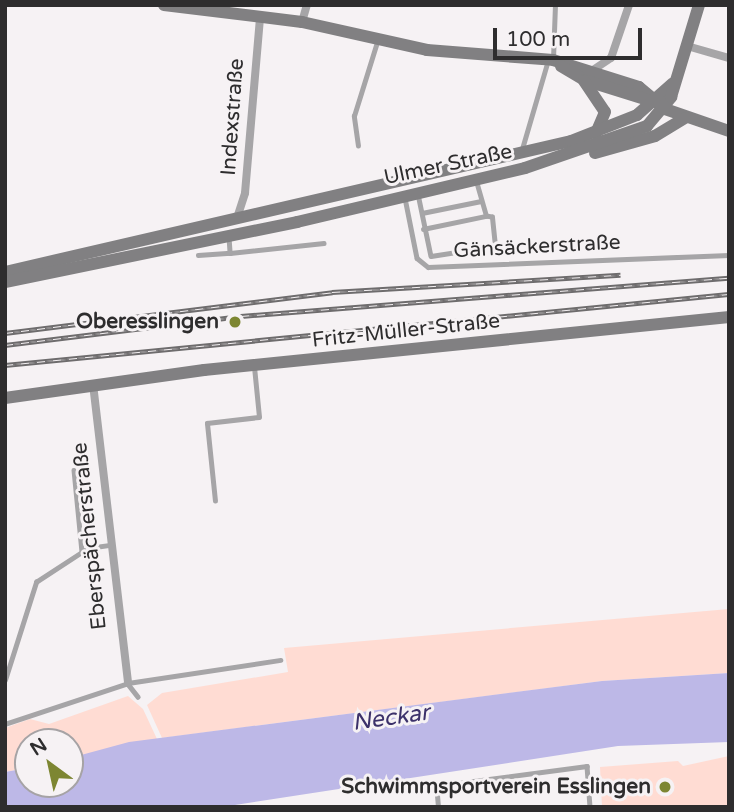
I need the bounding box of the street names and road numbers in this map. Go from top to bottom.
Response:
street label: Indexstraße [216,58,250,176]
street label: Ulmer Straße [382,139,514,191]
street label: Gänsäckerstraße [453,230,621,264]
street label: Fritz-Müller-Straße [311,309,501,353]
street label: Eberspächerstraße [68,441,112,631]

